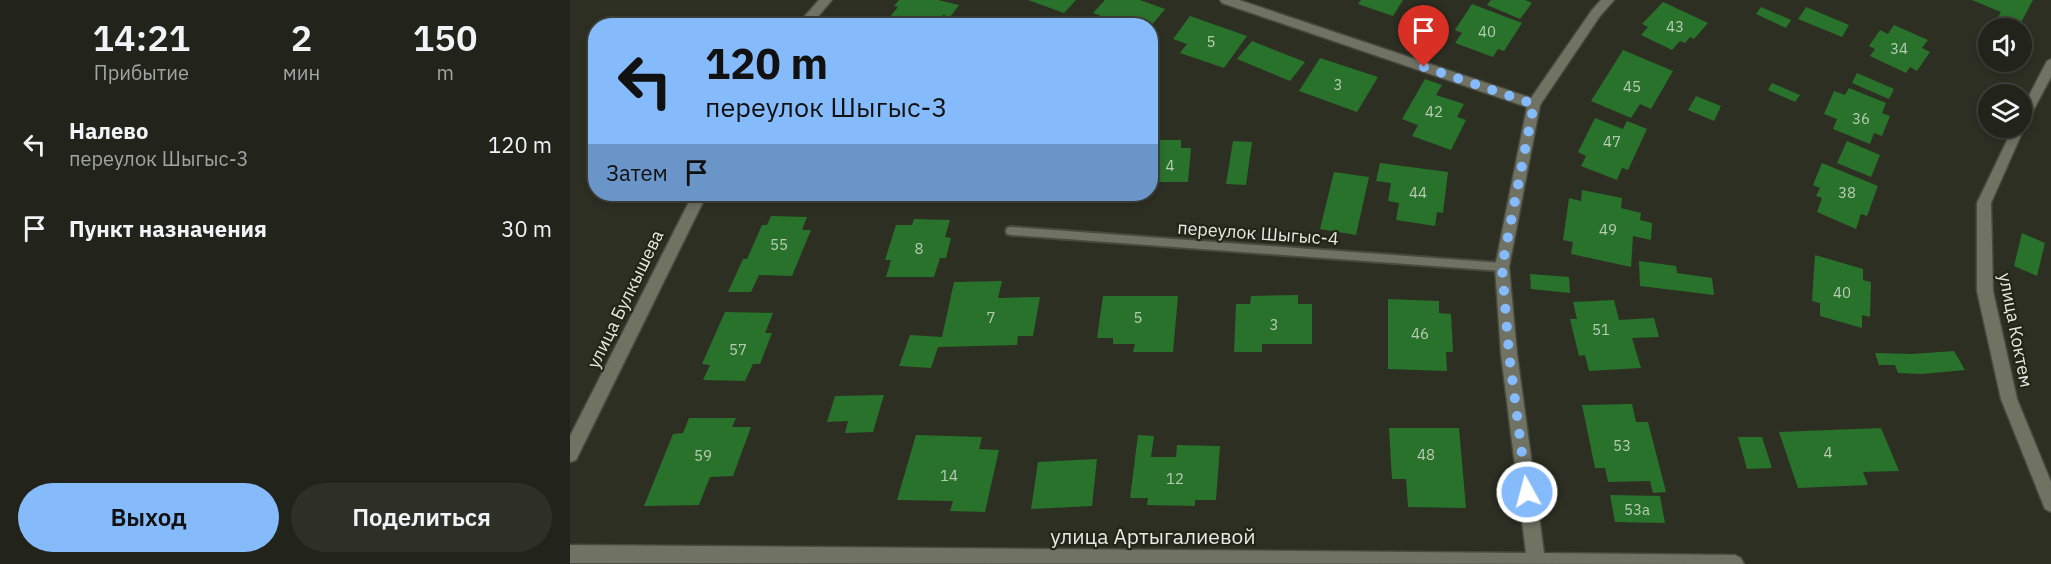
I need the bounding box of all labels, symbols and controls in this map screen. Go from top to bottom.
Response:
pin [1398,5,1449,67]
text: 14:21 [92,14,190,61]
text: 2 [291,14,312,61]
text: 150 [413,14,478,61]
icon: arrive [1407,14,1440,47]
house number: 43 [1666,17,1684,36]
map controls [1978,18,2032,138]
button: sound [1978,18,2032,72]
house number: 40 [1478,22,1496,41]
house number: 5 [1206,32,1216,51]
text: 120 m [705,36,828,91]
house number: 34 [1890,39,1908,58]
icon: left [606,42,684,120]
text: Прибытие [94,59,189,86]
text: мин [283,59,320,86]
text: m [436,59,454,86]
house number: 3 [1333,75,1343,94]
house number: 45 [1623,77,1641,96]
button: layers [1978,84,2032,138]
text: переулок Шыгыс-3 [705,89,948,124]
house number: 42 [1425,102,1443,121]
house number: 36 [1852,109,1870,128]
text: Налево [69,116,148,145]
icon: left [18,128,51,161]
text: 120 m [488,130,552,159]
house number: 47 [1603,132,1621,151]
text: переулок Шыгыс-3 [69,145,249,172]
icon: arrive [680,156,713,189]
house number: 4 [1165,156,1175,175]
text: Затем [606,158,668,187]
house number: 44 [1409,183,1427,202]
house number: 38 [1838,183,1856,202]
icon: arrive [18,212,51,245]
text: Пункт назначения [69,214,267,243]
text: 30 m [501,214,552,243]
street label: переулок Шыгыс-4 [1177,216,1340,250]
house number: 49 [1599,220,1617,239]
street label: улица Булкышева [582,226,669,372]
house number: 55 [770,235,788,254]
house number: 8 [914,239,924,258]
street label: улица Коктем [1994,271,2038,389]
house number: 40 [1833,283,1851,302]
house number: 7 [986,308,996,327]
house number: 5 [1133,308,1143,327]
house number: 3 [1269,315,1279,334]
house number: 51 [1592,320,1610,339]
house number: 46 [1411,324,1429,343]
house number: 57 [729,340,747,359]
house number: 53 [1613,436,1631,455]
house number: 4 [1823,443,1833,462]
house number: 48 [1417,445,1435,464]
house number: 59 [694,446,712,465]
position arrow [1495,460,1559,524]
house number: 14 [940,466,958,485]
house number: 12 [1166,469,1184,488]
button: Выход [18,483,279,552]
button: Поделиться [291,483,552,552]
house number: 53а [1624,500,1650,519]
street label: улица Артыгалиевой [1050,522,1256,550]

